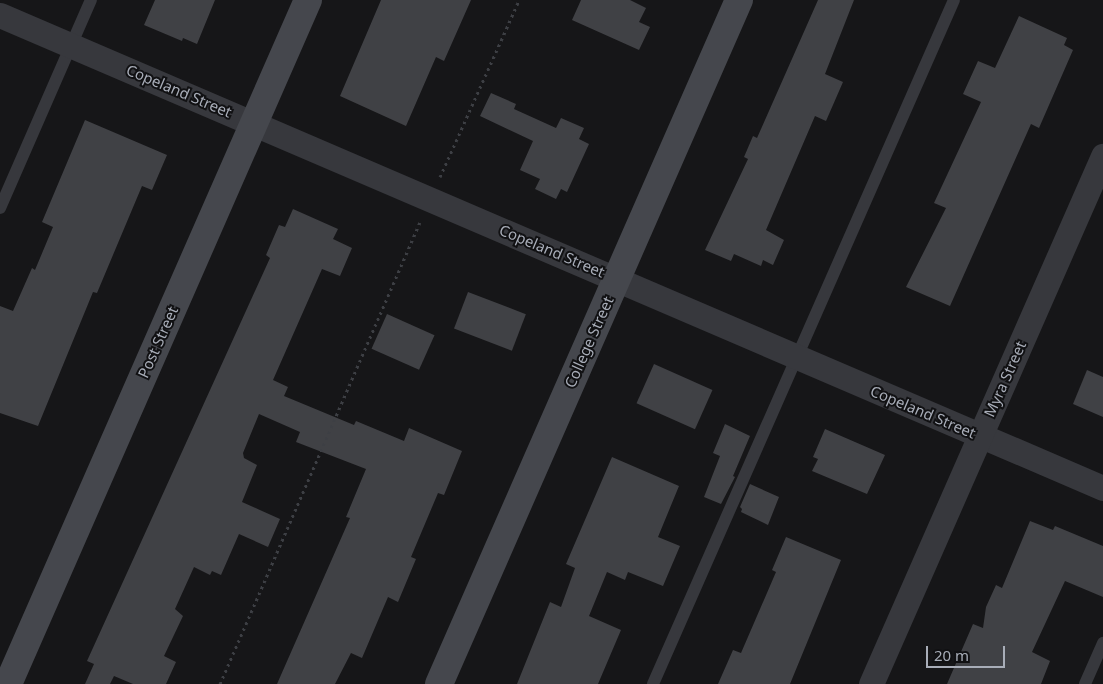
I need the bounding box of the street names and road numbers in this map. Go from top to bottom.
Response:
street label: Copeland Street [124,61,234,121]
street label: Copeland Street [497,221,607,281]
street label: College Street [561,293,617,391]
street label: Post Street [134,303,182,381]
street label: Myra Street [980,338,1030,420]
street label: Copeland Street [868,382,978,442]

